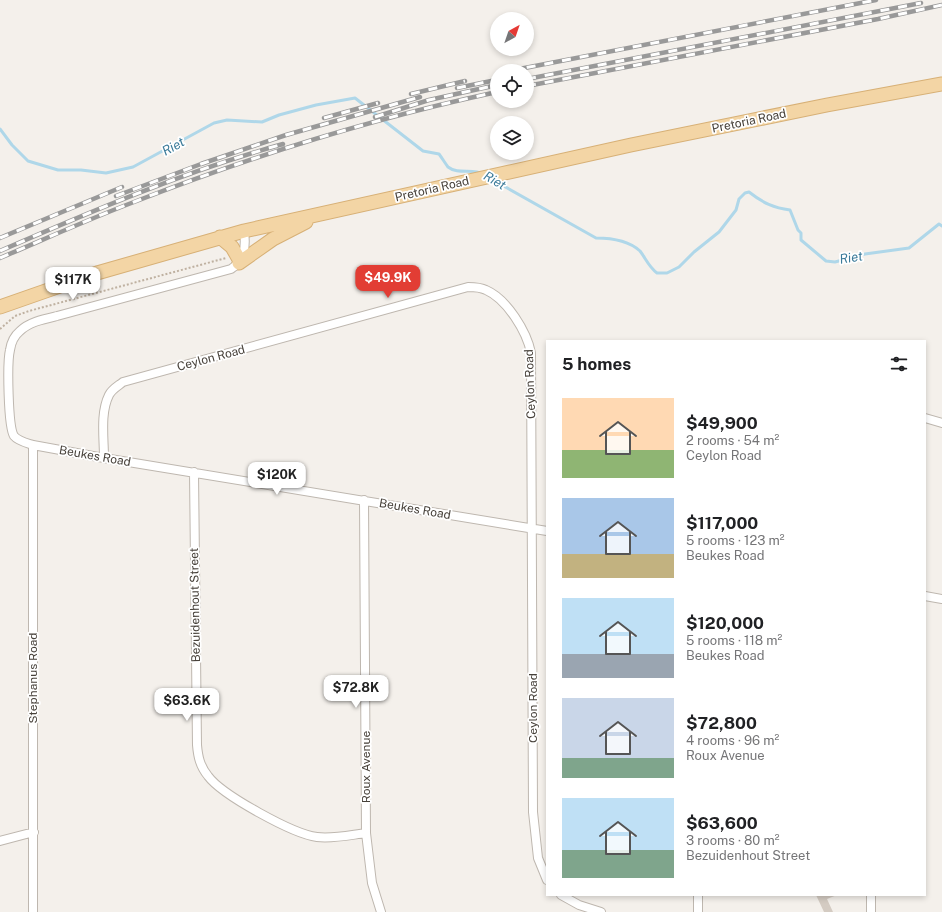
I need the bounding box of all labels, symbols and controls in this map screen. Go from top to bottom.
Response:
north arrow [490,12,534,56]
map controls [490,12,534,160]
button: locate [490,64,534,108]
street label: Pretoria Road [711,106,787,136]
button: layers [490,116,534,160]
water label: Riet [159,134,187,159]
water label: Riet [481,168,509,193]
street label: Pretoria Road [394,174,470,204]
water label: Riet [838,248,864,267]
pin: $49.9K [355,265,421,299]
pin: $117K [45,267,101,301]
text: $49.9K [364,270,412,285]
text: $117K [54,272,92,287]
street label: Ceylon Road [175,342,247,374]
street label: Ceylon Road [522,349,538,419]
icon: filters [888,353,910,375]
text: 5 homes [562,354,631,374]
text: $49,900 [686,413,758,433]
icon: home [594,414,642,462]
text: 2 rooms · 54 m² [686,433,779,448]
street label: Beukes Road [58,443,132,469]
text: Ceylon Road [686,448,762,463]
pin: $120K [249,462,305,496]
text: $120K [257,467,297,482]
street label: Beukes Road [378,496,452,522]
text: $117,000 [686,513,758,533]
icon: home [594,514,642,562]
text: 5 rooms · 123 m² [686,533,785,548]
street label: Bezuidenhout Street [187,547,203,662]
text: Beukes Road [686,548,765,563]
text: $120,000 [686,613,764,633]
icon: home [594,614,642,662]
street label: Stephanus Road [26,632,40,724]
text: 5 rooms · 118 m² [686,633,782,648]
text: Beukes Road [686,648,765,663]
street label: Ceylon Road [526,673,540,743]
pin: $72.8K [323,675,389,709]
text: $72.8K [333,680,379,695]
pin: $63.6K [154,688,220,722]
text: $63.6K [163,693,211,708]
text: $72,800 [686,713,757,733]
icon: home [594,714,642,762]
street label: Roux Avenue [359,731,373,803]
text: 4 rooms · 96 m² [686,733,779,748]
text: Roux Avenue [686,748,765,763]
text: $63,600 [686,813,758,833]
icon: home [594,814,642,862]
text: 3 rooms · 80 m² [686,833,779,848]
text: Bezuidenhout Street [686,848,810,863]

